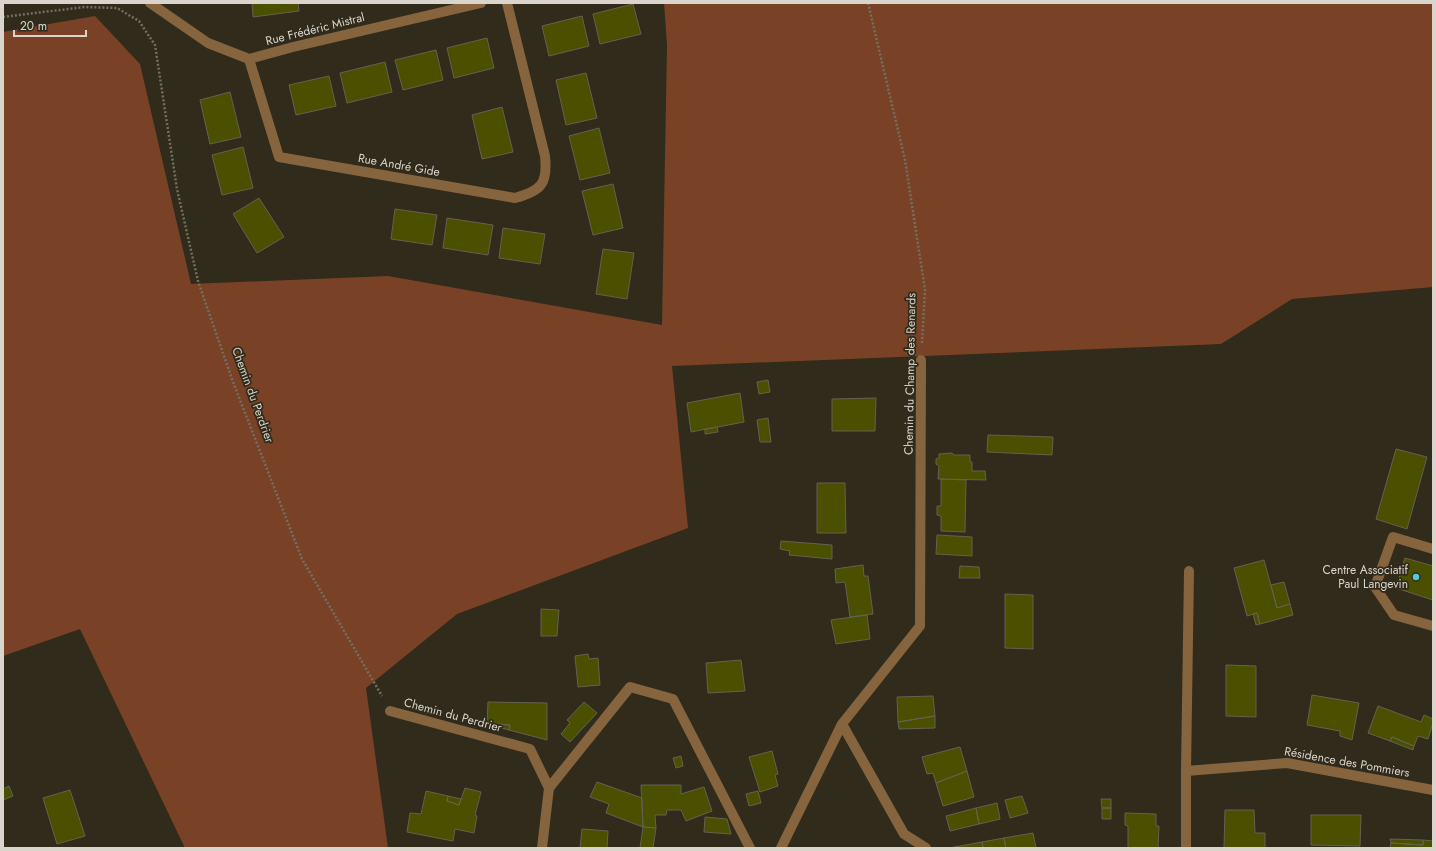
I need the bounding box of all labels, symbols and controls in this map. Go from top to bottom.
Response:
street label: Rue Frédéric Mistral [264,8,366,50]
scale bar [14,12,86,38]
text: 20 m [20,17,47,35]
street label: Rue André Gide [357,149,441,181]
street label: Chemin du Champ des Renards [900,293,920,455]
street label: Chemin du Perdrier [227,345,279,446]
place label: Centre Associatif Paul Langevin [1322,561,1409,593]
marker: Centre Associatif Paul Langevin [1411,572,1421,582]
street label: Chemin du Perdrier [402,693,505,737]
street label: Résidence des Pommiers [1283,742,1411,782]

